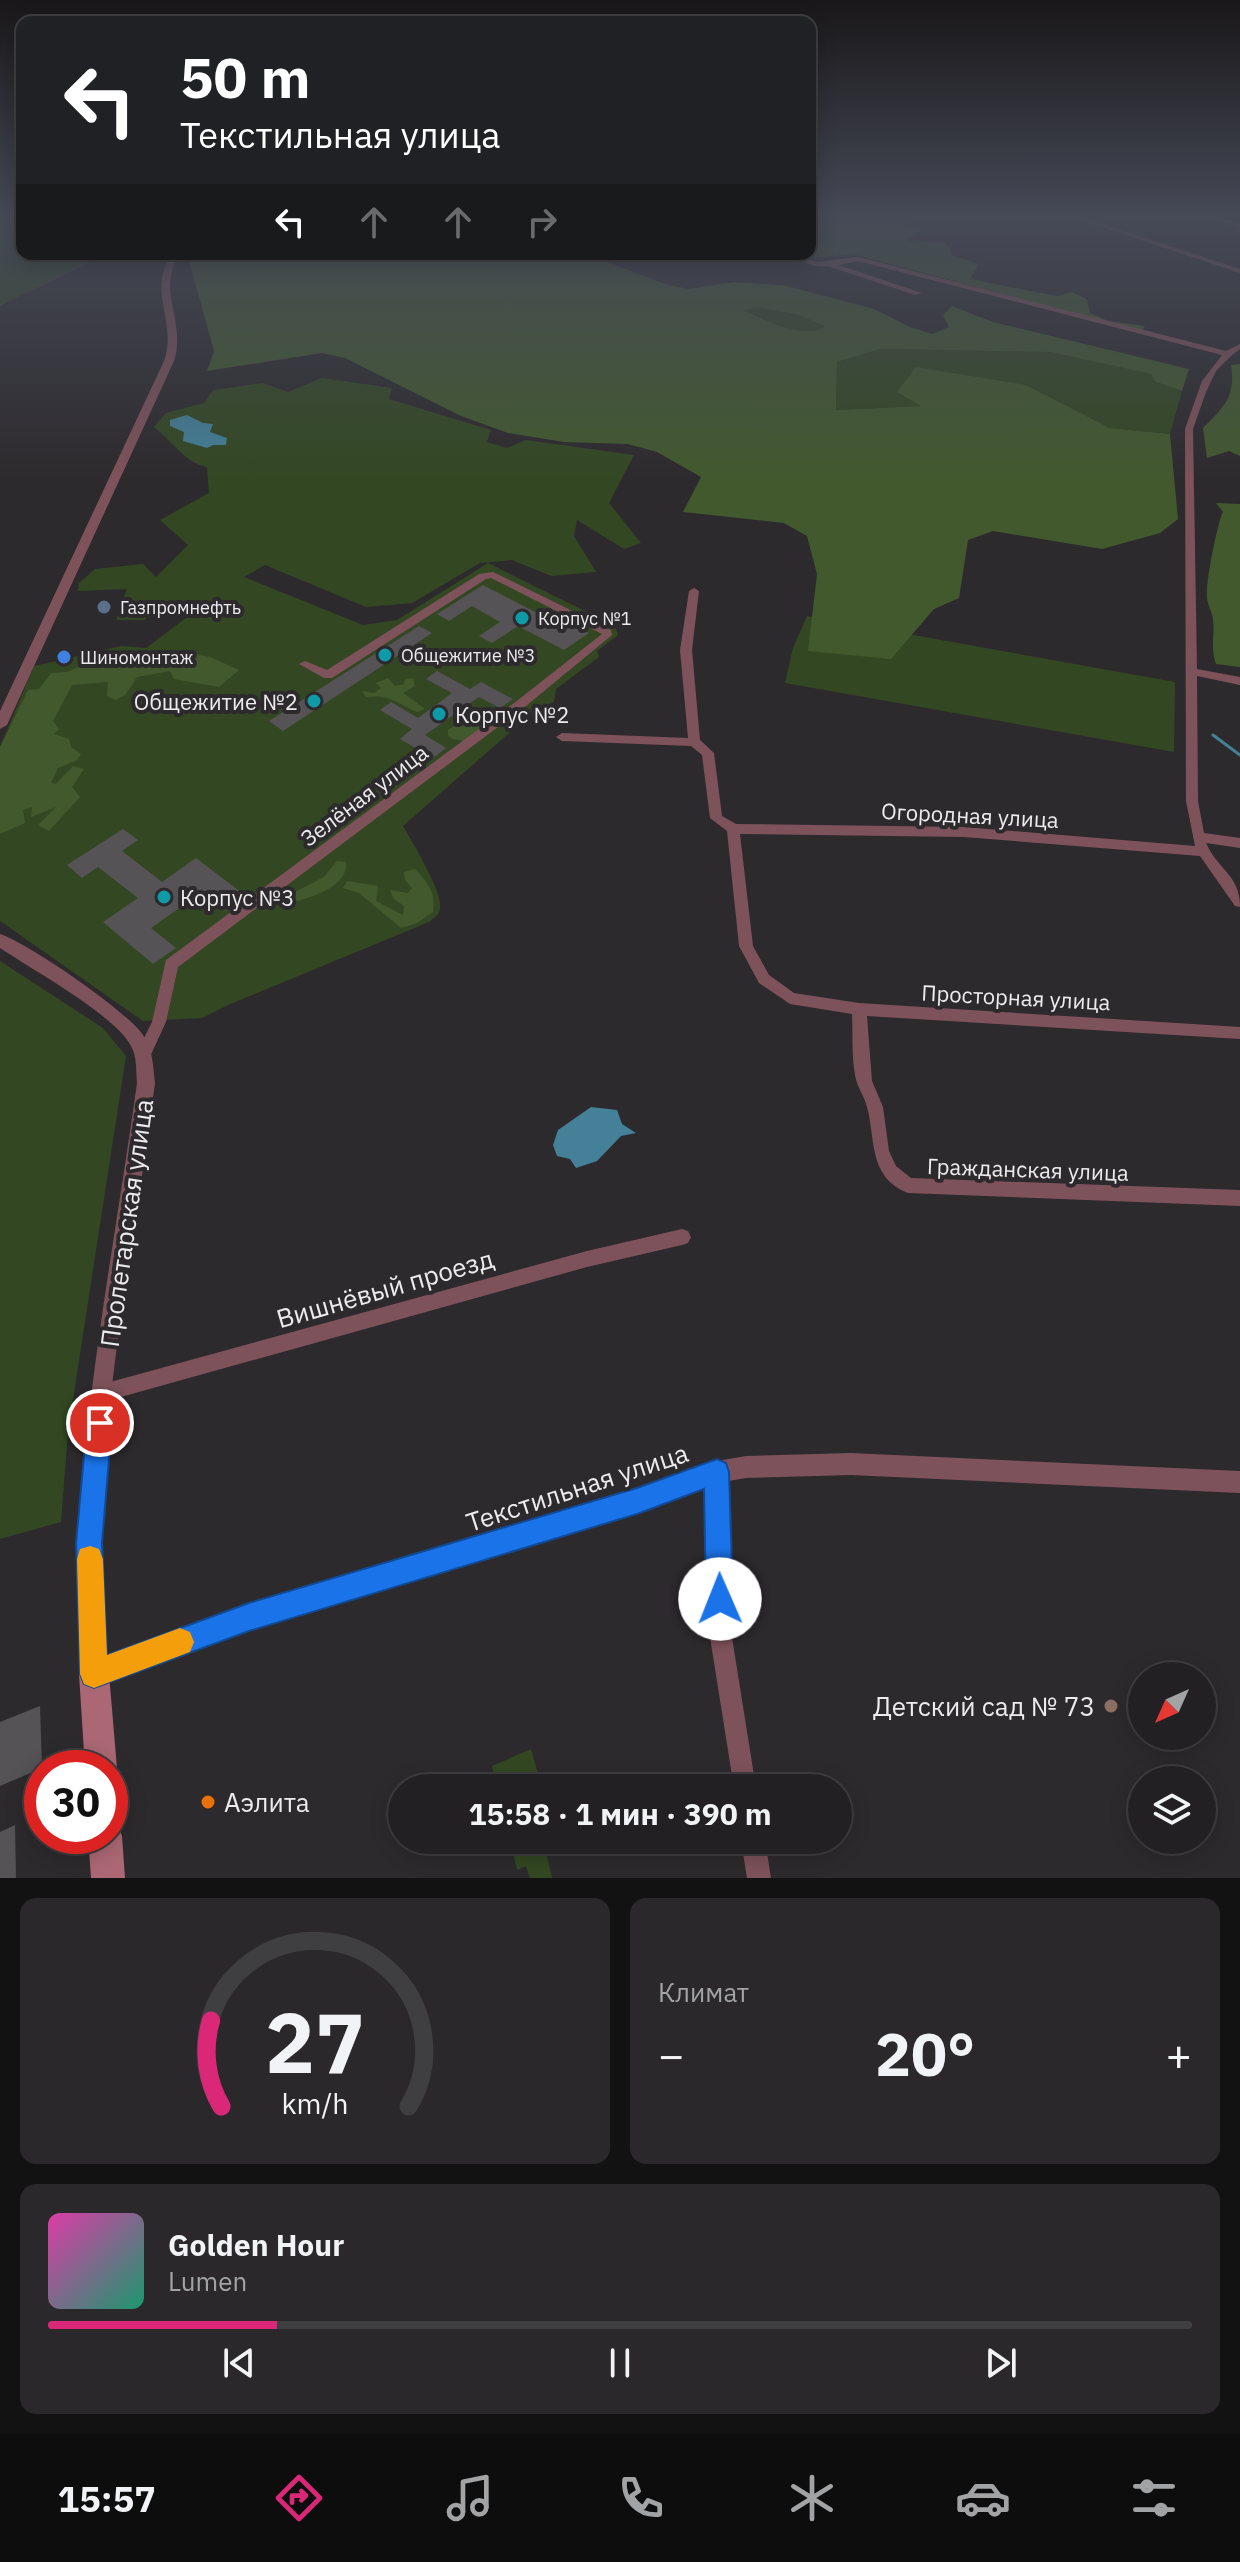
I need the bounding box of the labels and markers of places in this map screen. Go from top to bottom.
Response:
place label: Газпромнефть [120,596,241,619]
marker: Газпромнефть [95,598,113,616]
place label: Корпус №1 [538,607,632,630]
marker: Корпус №1 [513,609,531,627]
place label: Общежитие №3 [401,644,535,667]
place label: Шиномонтаж [80,646,194,669]
marker: Общежитие №3 [376,646,394,664]
marker: Шиномонтаж [55,648,73,666]
place label: Общежитие №2 [134,687,298,716]
marker: Общежитие №2 [305,692,323,710]
place label: Корпус №2 [455,700,569,729]
marker: Корпус №2 [430,705,448,723]
place label: Корпус №3 [180,883,294,912]
marker: Корпус №3 [155,888,173,906]
pin [66,1389,134,1457]
place label: Детский сад № 73 [873,1689,1095,1723]
marker: Детский сад № 73 [1102,1697,1120,1715]
place label: Аэлита [224,1785,310,1819]
marker: Аэлита [199,1793,217,1811]

